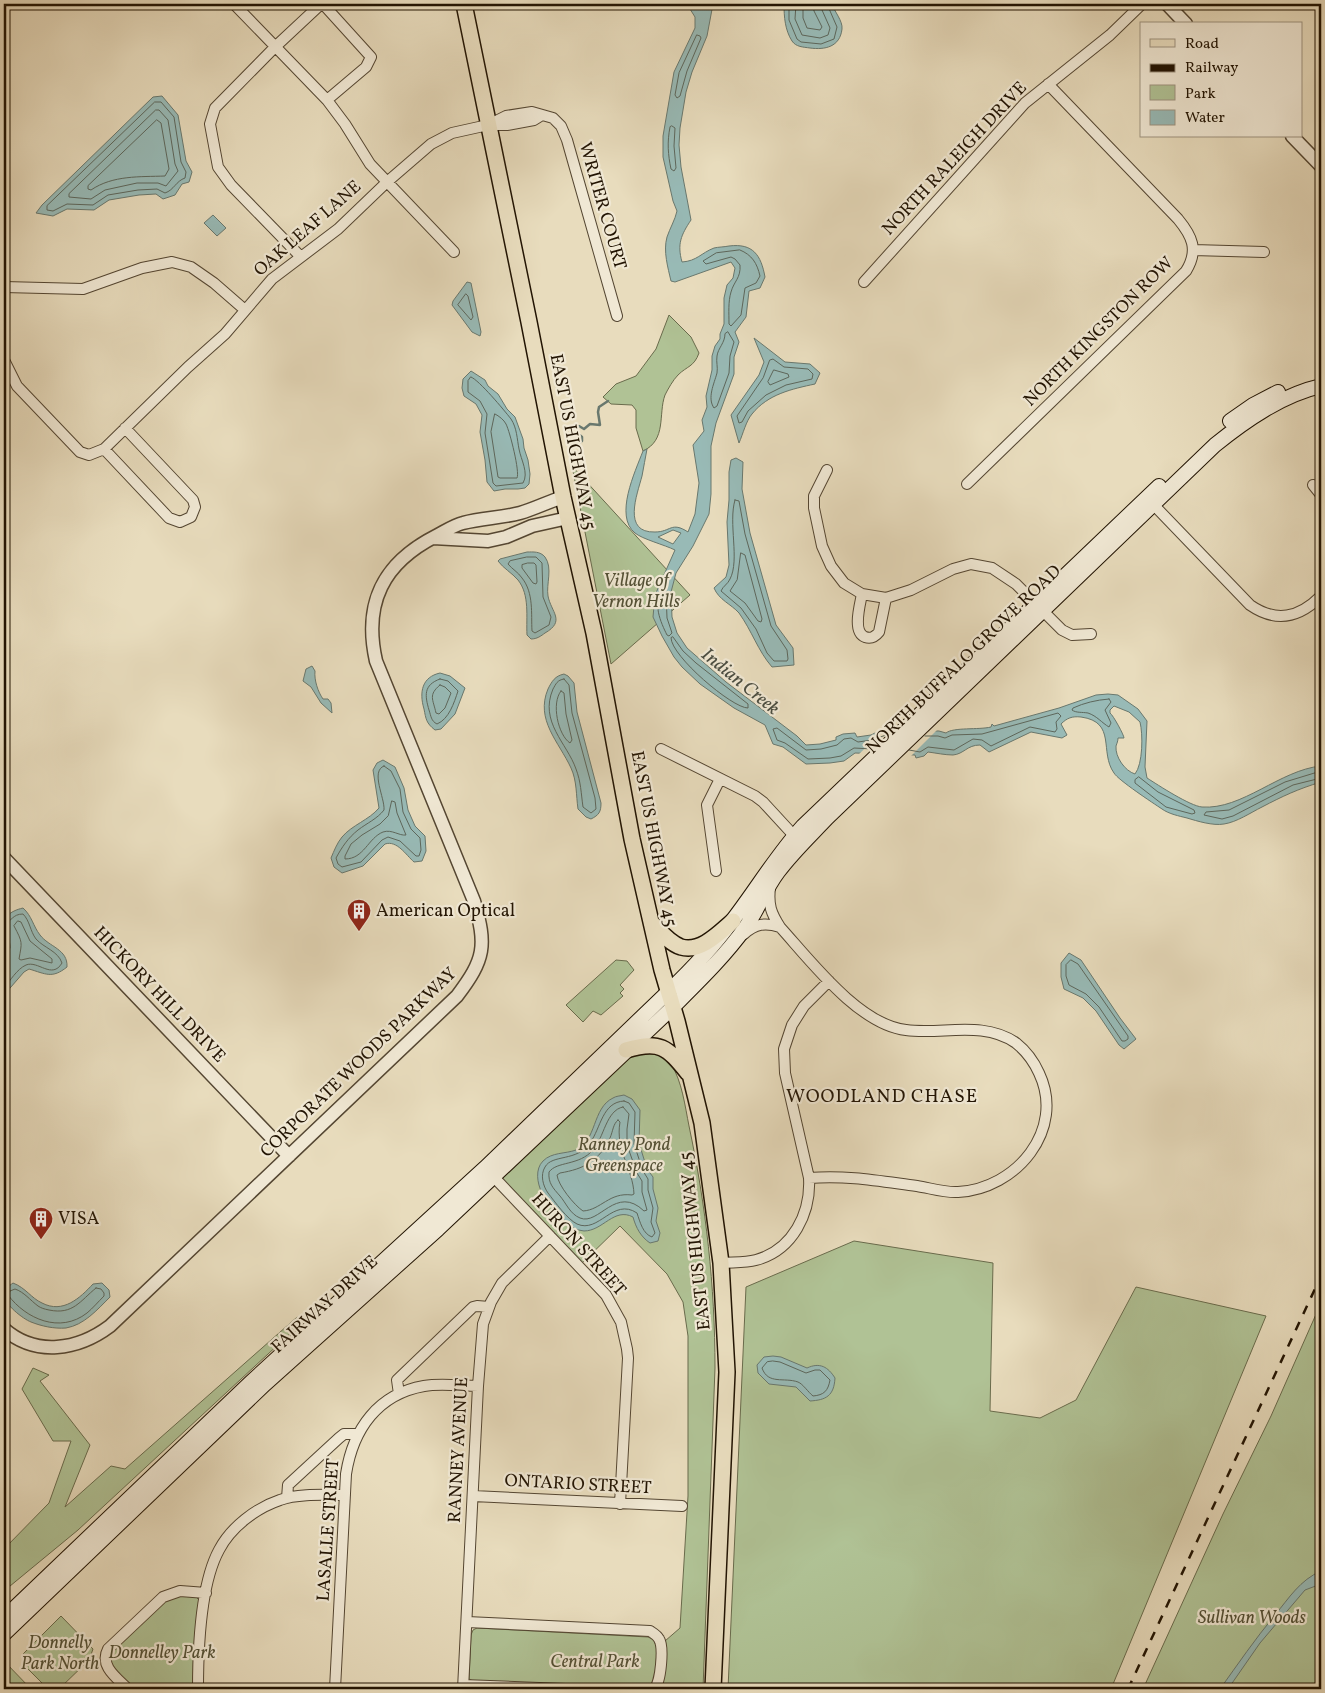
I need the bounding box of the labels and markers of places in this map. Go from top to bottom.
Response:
building icon: American Optical [346,898,372,932]
place label: American Optical [376,899,515,924]
building icon: VISA [28,1206,54,1240]
place label: VISA [58,1207,100,1232]

